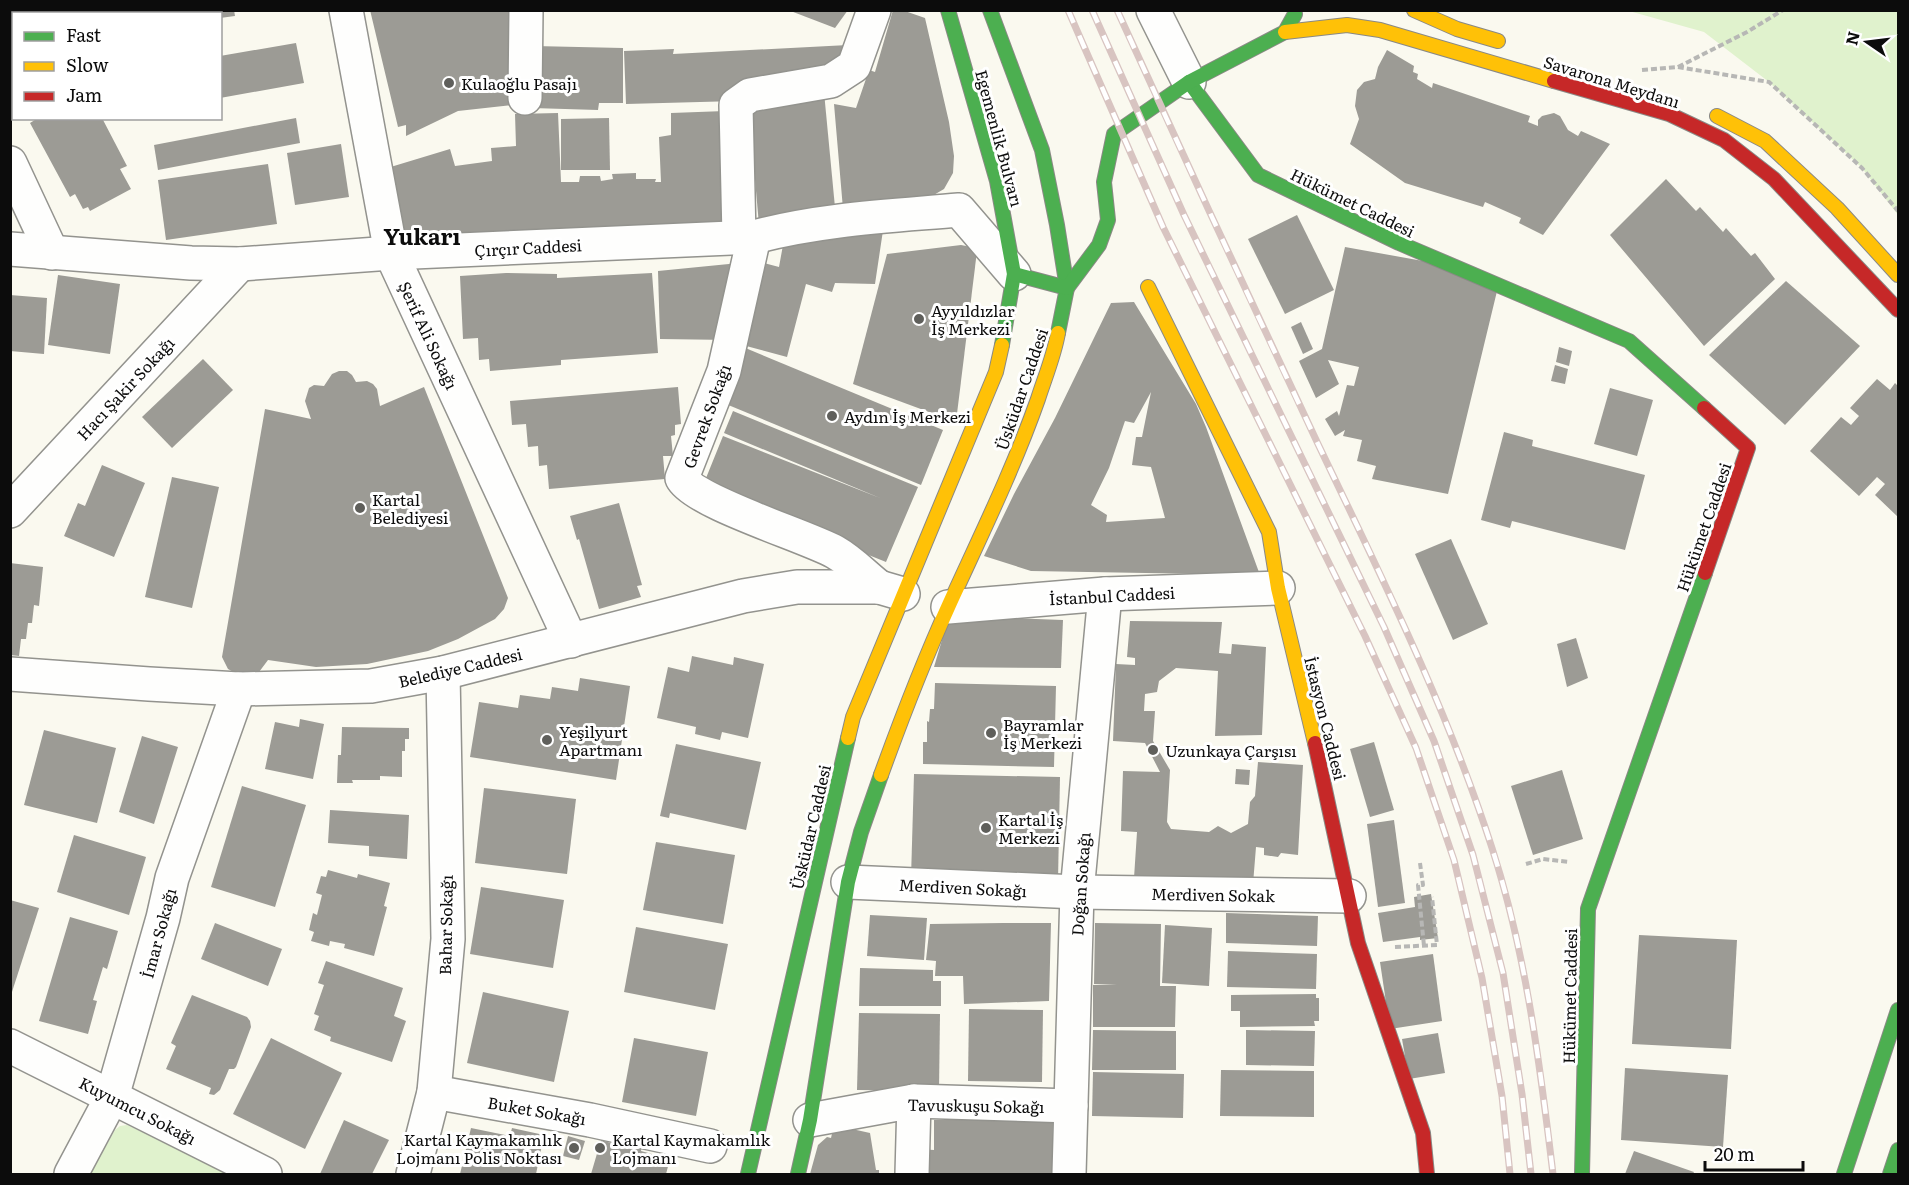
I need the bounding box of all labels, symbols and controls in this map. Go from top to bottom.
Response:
legend [12,12,222,120]
north arrow [1837,12,1897,72]
text: Fast [66,21,102,48]
text: N [1838,29,1865,48]
street label: Savarona Meydanı [1541,49,1683,113]
text: Slow [66,51,109,78]
street label: Egemenlik Bulvarı [970,67,1030,209]
place label: Kulaoğlu Pasajı [461,71,577,95]
marker: Kulaoğlu Pasajı [442,76,456,90]
text: Jam [66,81,102,108]
street label: Hükümet Caddesi [1287,161,1419,243]
district label: Yukarı [384,219,460,252]
street label: Çırçır Caddesi [474,232,582,262]
street label: Şerif Ali Sokağı [393,277,465,393]
place label: Ayyıldızlar İş Merkezi [931,298,1015,340]
marker: Ayyıldızlar İş Merkezi [912,312,926,326]
street label: Üsküdar Caddesi [989,325,1053,453]
street label: Hacı Şakir Sokağı [71,331,179,445]
street label: Gevrek Sokağı [676,361,736,471]
place label: Aydın İş Merkezi [844,404,971,428]
marker: Aydın İş Merkezi [825,409,839,423]
street label: Hükümet Caddesi [1670,459,1736,595]
place label: Kartal Belediyesi [372,487,448,529]
marker: Kartal Belediyesi [353,501,367,515]
street label: İstanbul Caddesi [1048,580,1176,610]
street label: Belediye Caddesi [396,641,524,693]
street label: İstasyon Caddesi [1299,654,1353,782]
place label: Bayramlar İş Merkezi [1003,712,1084,754]
place label: Yeşilyurt Apartmanı [559,719,642,761]
marker: Bayramlar İş Merkezi [984,726,998,740]
marker: Yeşilyurt Apartmanı [540,733,554,747]
place label: Uzunkaya Çarşısı [1165,738,1296,762]
marker: Uzunkaya Çarşısı [1146,743,1160,757]
street label: Üsküdar Caddesi [784,762,836,892]
place label: Kartal İş Merkezi [998,807,1063,849]
marker: Kartal İş Merkezi [979,821,993,835]
street label: Doğan Sokağı [1064,831,1096,937]
street label: Merdiven Sokağı [898,872,1028,902]
street label: Bahar Sokağı [432,875,458,975]
street label: Merdiven Sokak [1151,881,1275,907]
street label: İmar Sokağı [134,885,182,981]
street label: Hükümet Caddesi [1556,928,1582,1064]
street label: Kuyumcu Sokağı [75,1070,201,1150]
street label: Buket Sokağı [486,1090,588,1130]
street label: Tavuskuşu Sokağı [907,1092,1045,1118]
place label: Kartal Kaymakamlık Lojmanı Polis Noktası [396,1127,562,1169]
place label: Kartal Kaymakamlık Lojmanı [612,1127,771,1169]
scale bar [1705,1134,1802,1172]
text: 20 m [1714,1140,1755,1167]
marker: Kartal Kaymakamlık Lojmanı Polis Noktası [567,1141,581,1155]
marker: Kartal Kaymakamlık Lojmanı [593,1141,607,1155]

